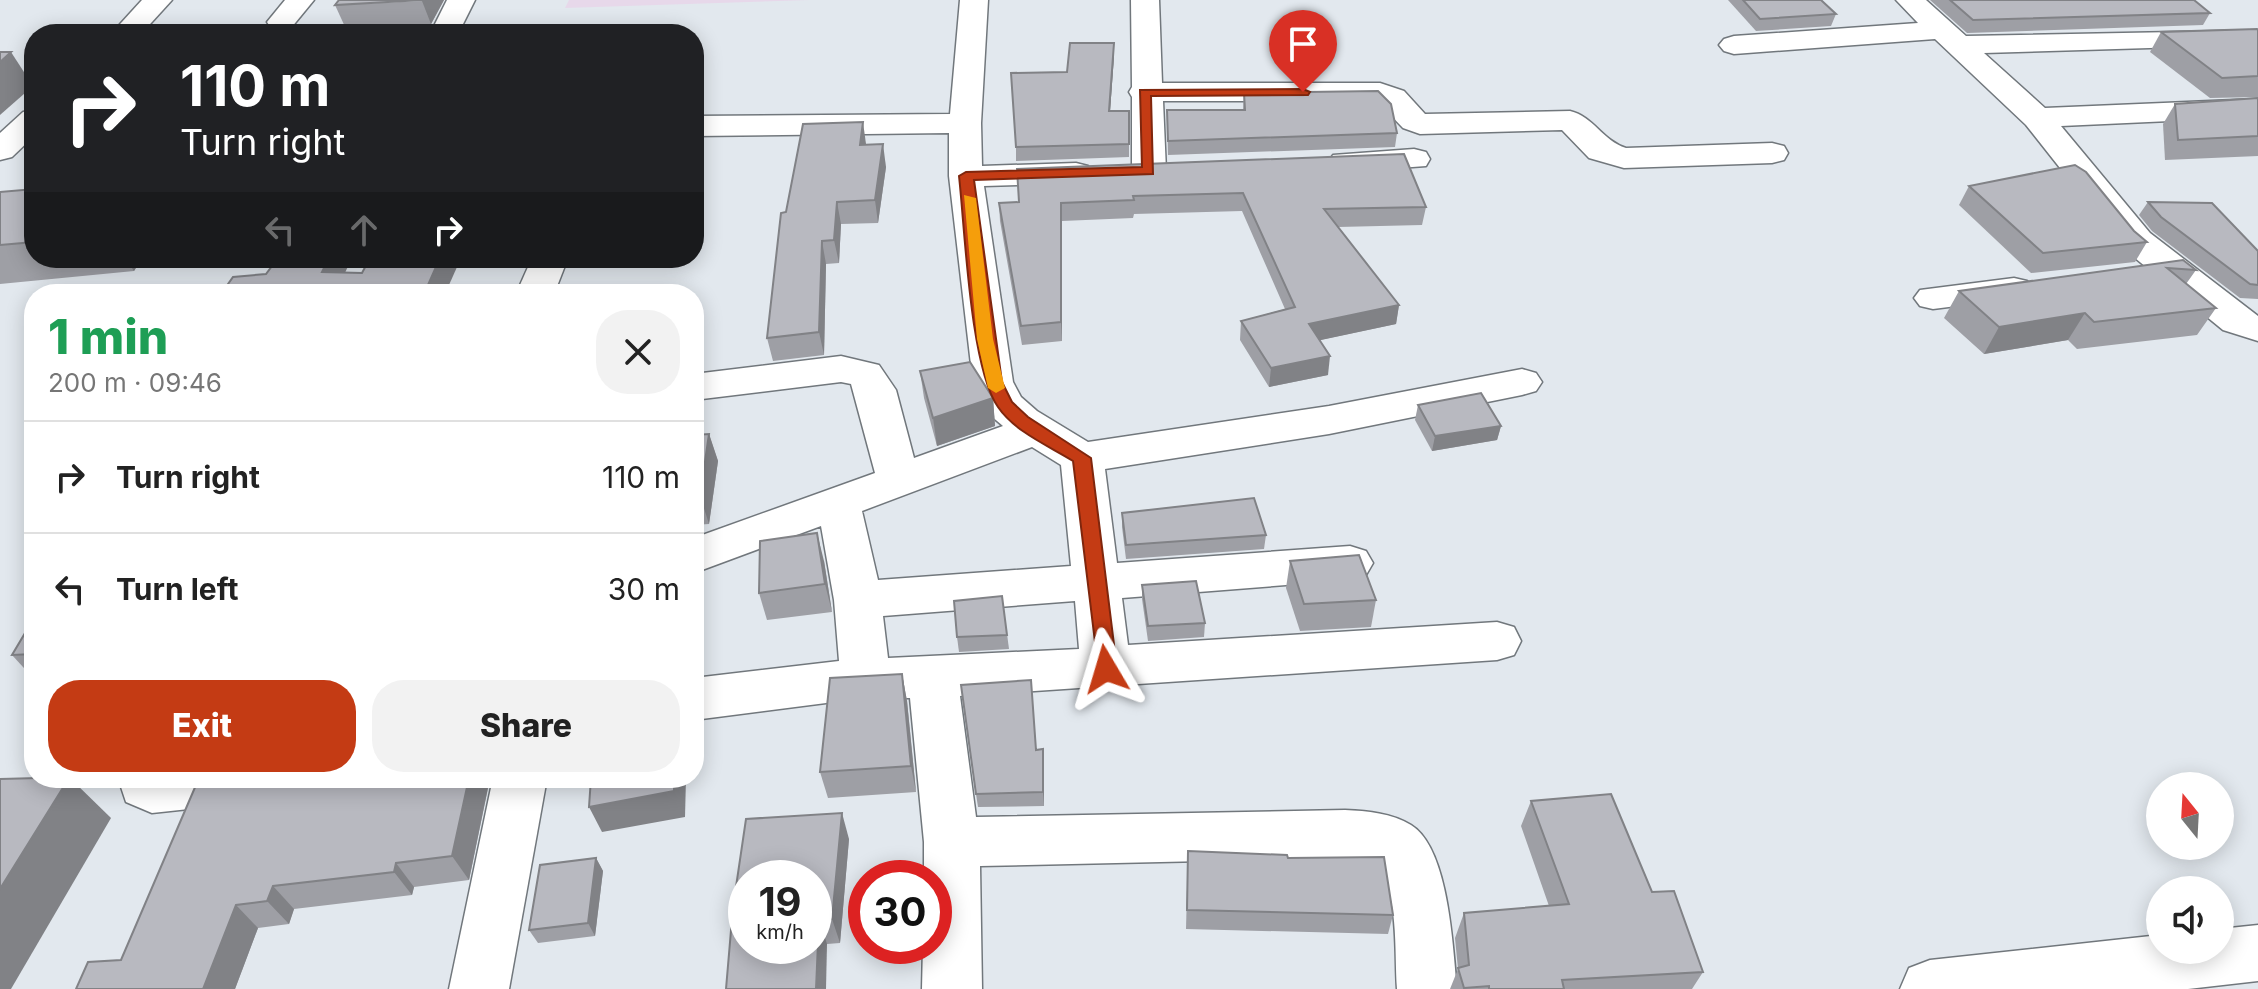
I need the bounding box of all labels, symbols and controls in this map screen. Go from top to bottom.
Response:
pin [1269,10,1337,92]
icon: arrive [1281,22,1325,66]
text: 110 m [180,52,330,120]
icon: right [48,56,152,160]
text: Turn right [180,120,345,164]
icon: left [258,208,302,252]
icon: ahead [342,208,386,252]
icon: right [426,208,470,252]
text: 1 min [48,307,168,366]
button: close [596,310,680,394]
text: 200 m · 09:46 [48,367,222,398]
icon: right [48,455,92,499]
text: Turn right [116,459,260,495]
text: 110 m [602,459,680,495]
icon: left [48,567,92,611]
text: Turn left [116,571,238,607]
text: 30 m [608,571,680,607]
position arrow [1064,627,1148,711]
button: Exit [48,680,356,772]
button: Share [372,680,680,772]
north arrow [2146,772,2234,860]
map controls [2146,772,2234,964]
speed limit sign: 30 [848,860,952,964]
button: sound [2146,876,2234,964]
text: 19 [758,877,802,926]
text: km/h [756,920,804,944]

